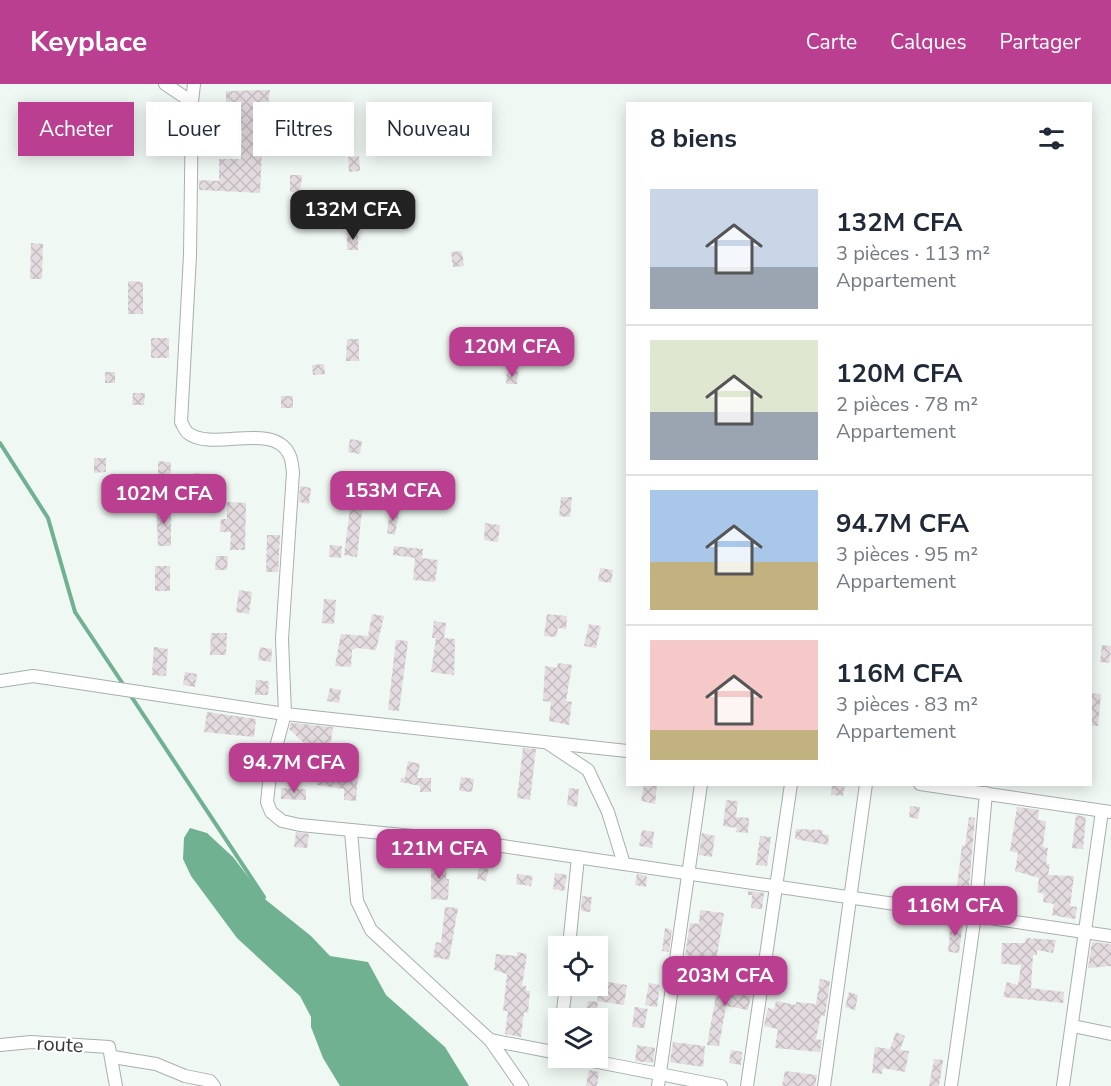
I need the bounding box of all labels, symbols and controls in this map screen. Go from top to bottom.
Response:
text: Keyplace [30,23,147,61]
text: Carte [806,28,857,56]
text: Calques [890,28,967,56]
text: Partager [1000,28,1081,56]
chip: Acheter [18,102,134,156]
chip: Louer [146,102,241,156]
chip: Filtres [253,102,354,156]
chip: Nouveau [366,102,492,156]
text: 8 biens [650,121,737,156]
icon: filters [1035,122,1068,155]
pin: 132M CFA [291,190,415,241]
text: 132M CFA [304,196,402,223]
text: 132M CFA [836,205,963,240]
icon: home [698,213,770,285]
text: 3 pièces · 113 m² [836,240,990,267]
text: Appartement [836,267,956,294]
pin: 120M CFA [450,327,574,378]
text: 120M CFA [463,333,561,360]
text: 120M CFA [836,356,963,391]
icon: home [698,364,770,436]
text: 2 pièces · 78 m² [836,391,978,418]
text: Appartement [836,418,956,445]
pin: 153M CFA [331,471,455,522]
pin: 102M CFA [102,474,226,525]
text: 153M CFA [344,477,442,504]
text: 102M CFA [115,480,213,507]
text: 94.7M CFA [836,506,969,541]
icon: home [698,514,770,586]
text: 3 pièces · 95 m² [836,541,978,568]
text: Appartement [836,568,956,595]
text: 116M CFA [836,656,963,691]
icon: home [698,664,770,736]
text: 3 pièces · 83 m² [836,691,978,718]
text: Appartement [836,718,956,745]
pin: 94.7M CFA [225,743,363,794]
text: 94.7M CFA [243,749,345,776]
pin: 121M CFA [377,829,501,880]
text: 121M CFA [390,835,488,862]
pin: 116M CFA [893,886,1017,937]
text: 116M CFA [906,892,1004,919]
map controls [548,936,608,1068]
button: locate [548,936,608,996]
pin: 203M CFA [663,956,787,1007]
text: 203M CFA [676,962,774,989]
button: layers [548,1008,608,1068]
street label: route [36,1030,84,1059]

